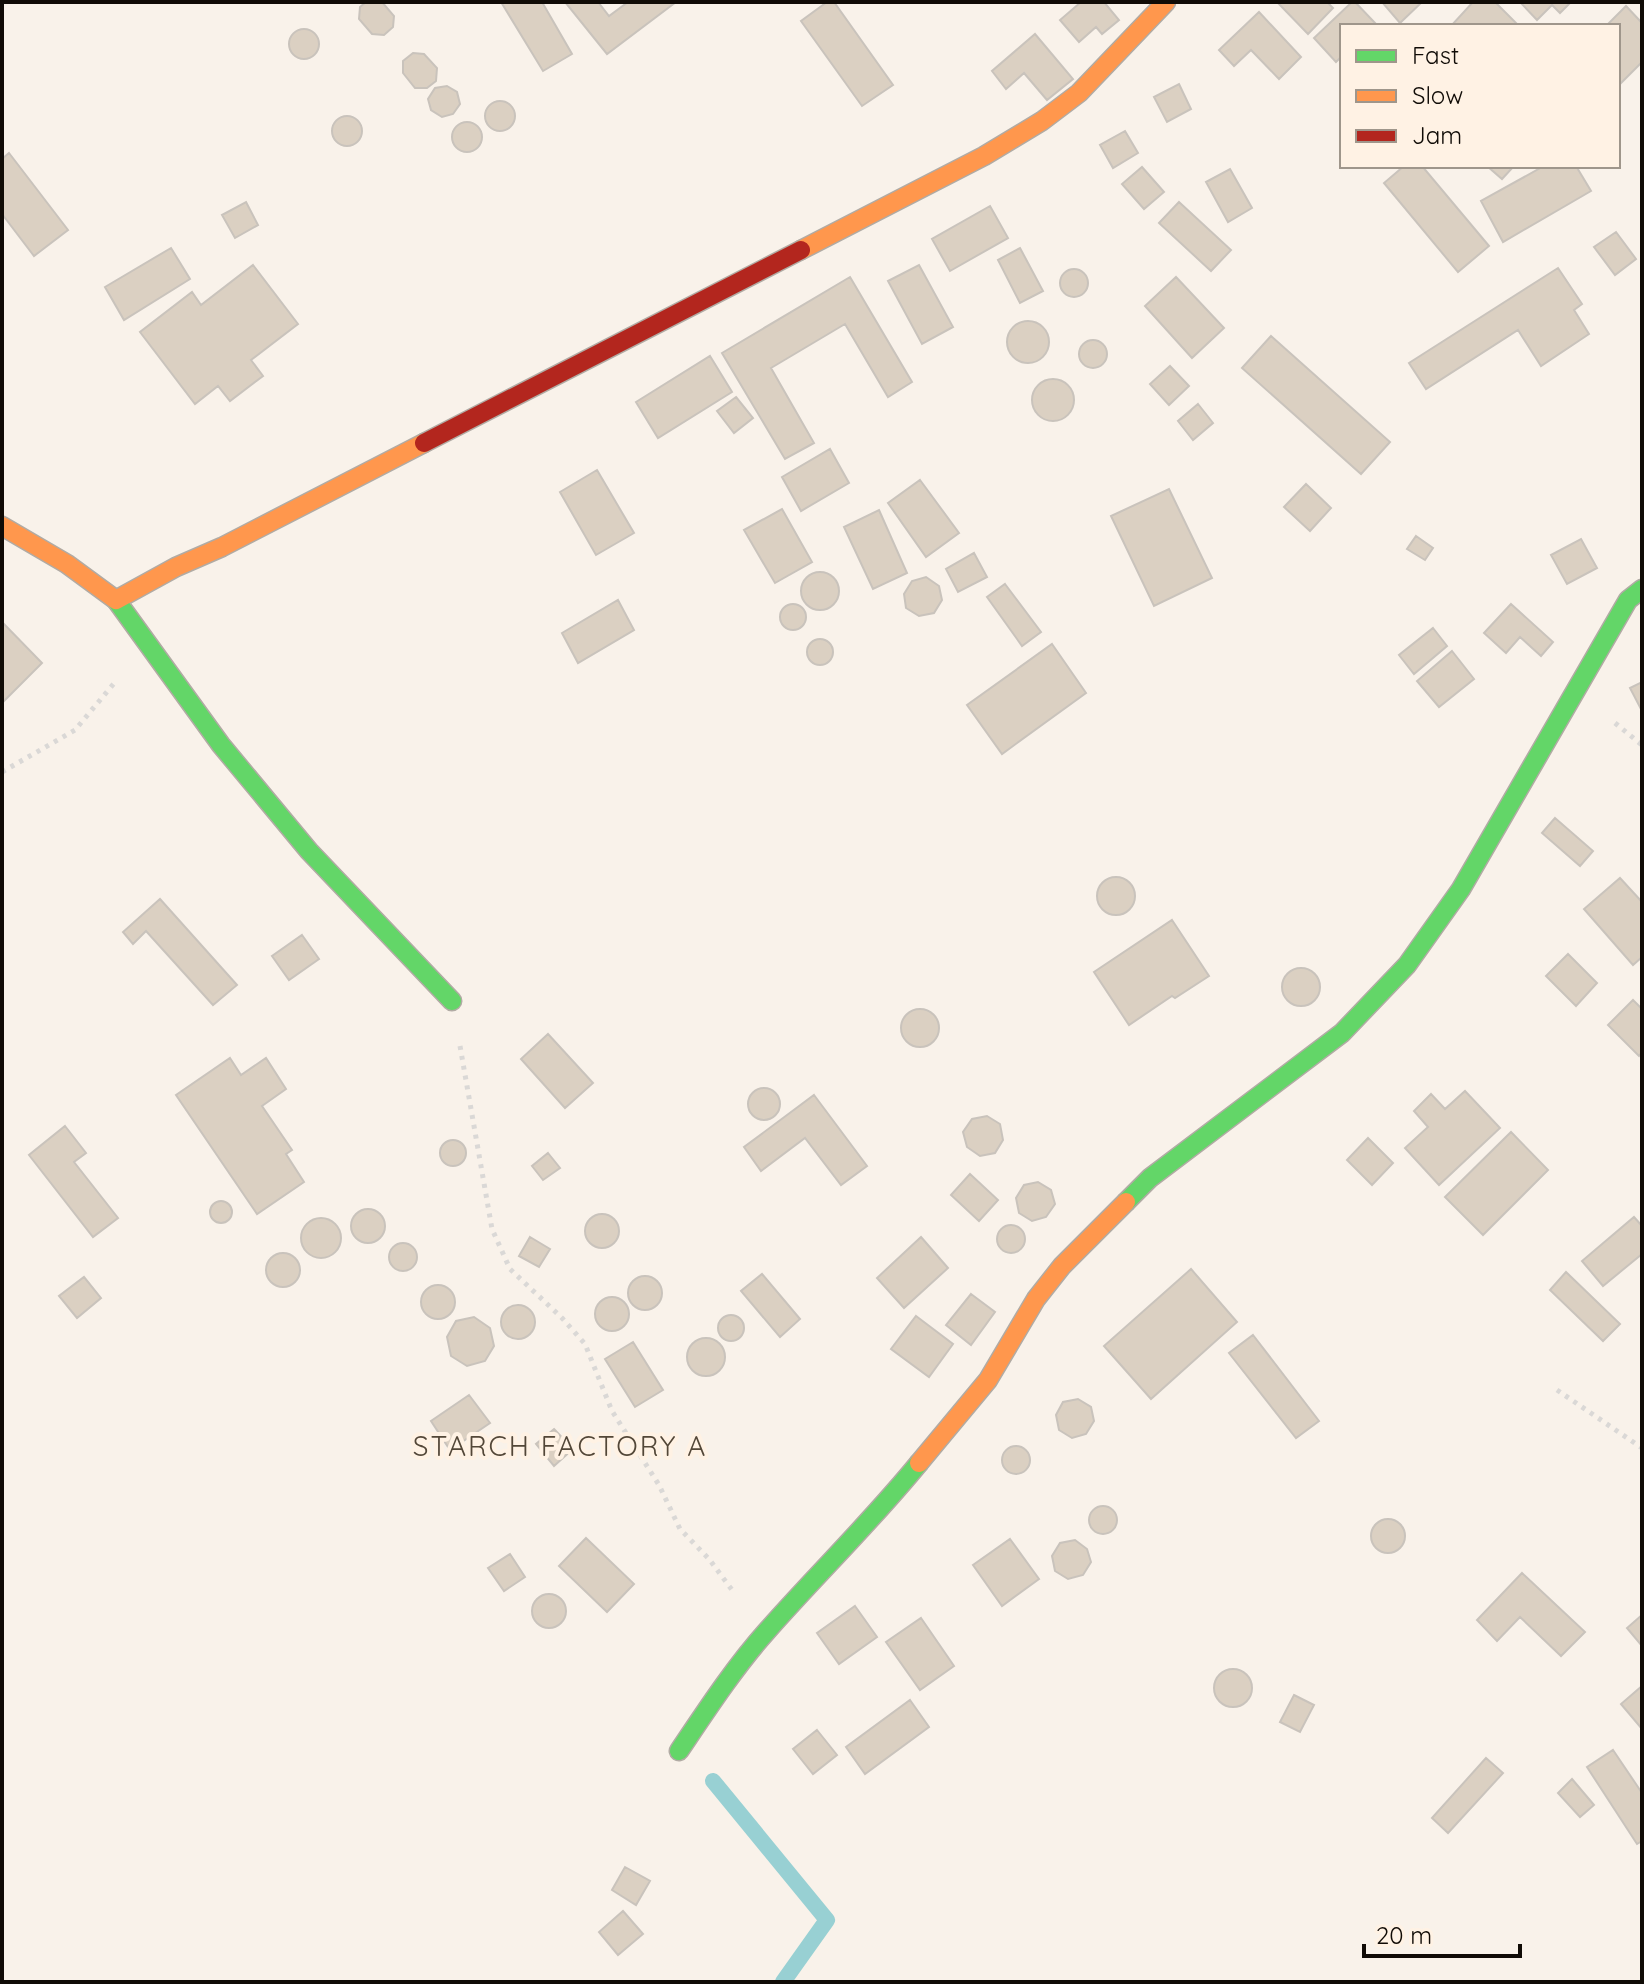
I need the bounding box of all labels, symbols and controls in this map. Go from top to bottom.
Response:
legend [1340,24,1620,168]
text: Fast [1412,40,1459,70]
text: Slow [1412,80,1463,110]
text: Jam [1412,120,1462,150]
district label: STARCH FACTORY A [413,1428,707,1463]
scale bar [1364,1908,1520,1958]
text: 20 m [1376,1920,1432,1950]

